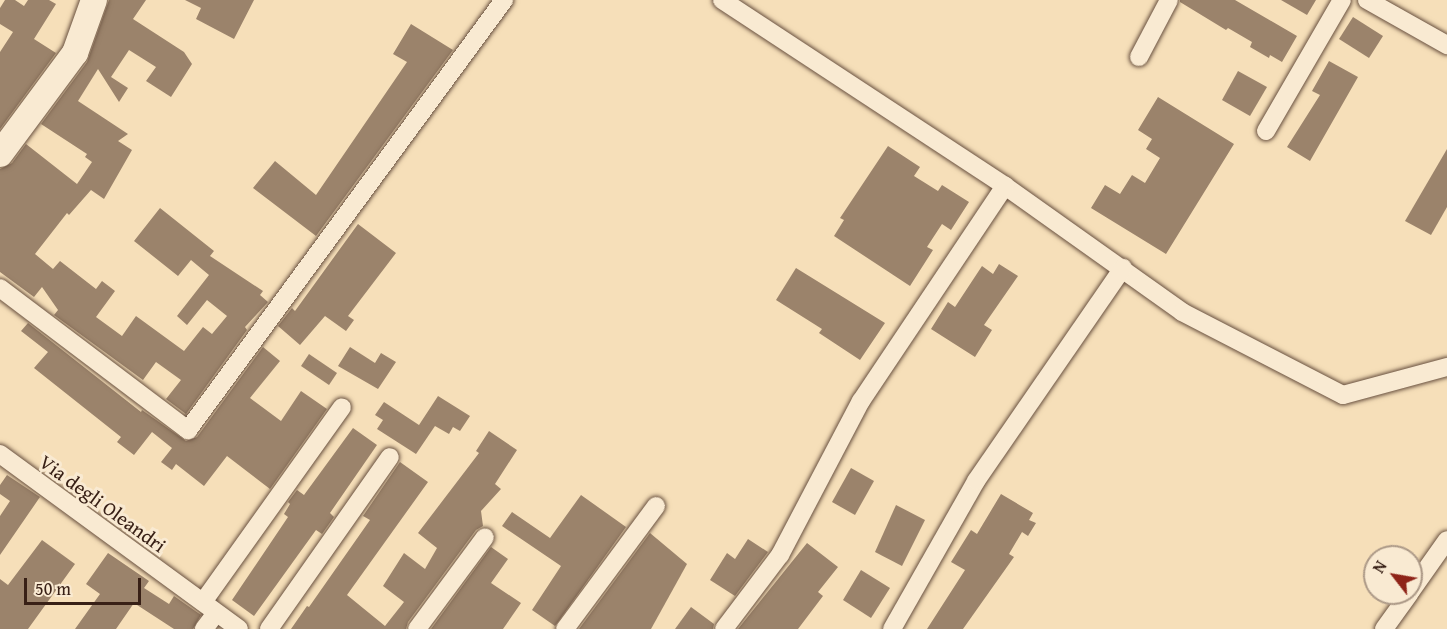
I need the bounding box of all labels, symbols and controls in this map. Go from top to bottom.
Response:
street label: Via degli Oleandri [35,449,171,557]
north arrow [1363,545,1423,605]
text: N [1366,556,1392,578]
scale bar [27,566,144,604]
text: 50 m [35,575,71,602]

